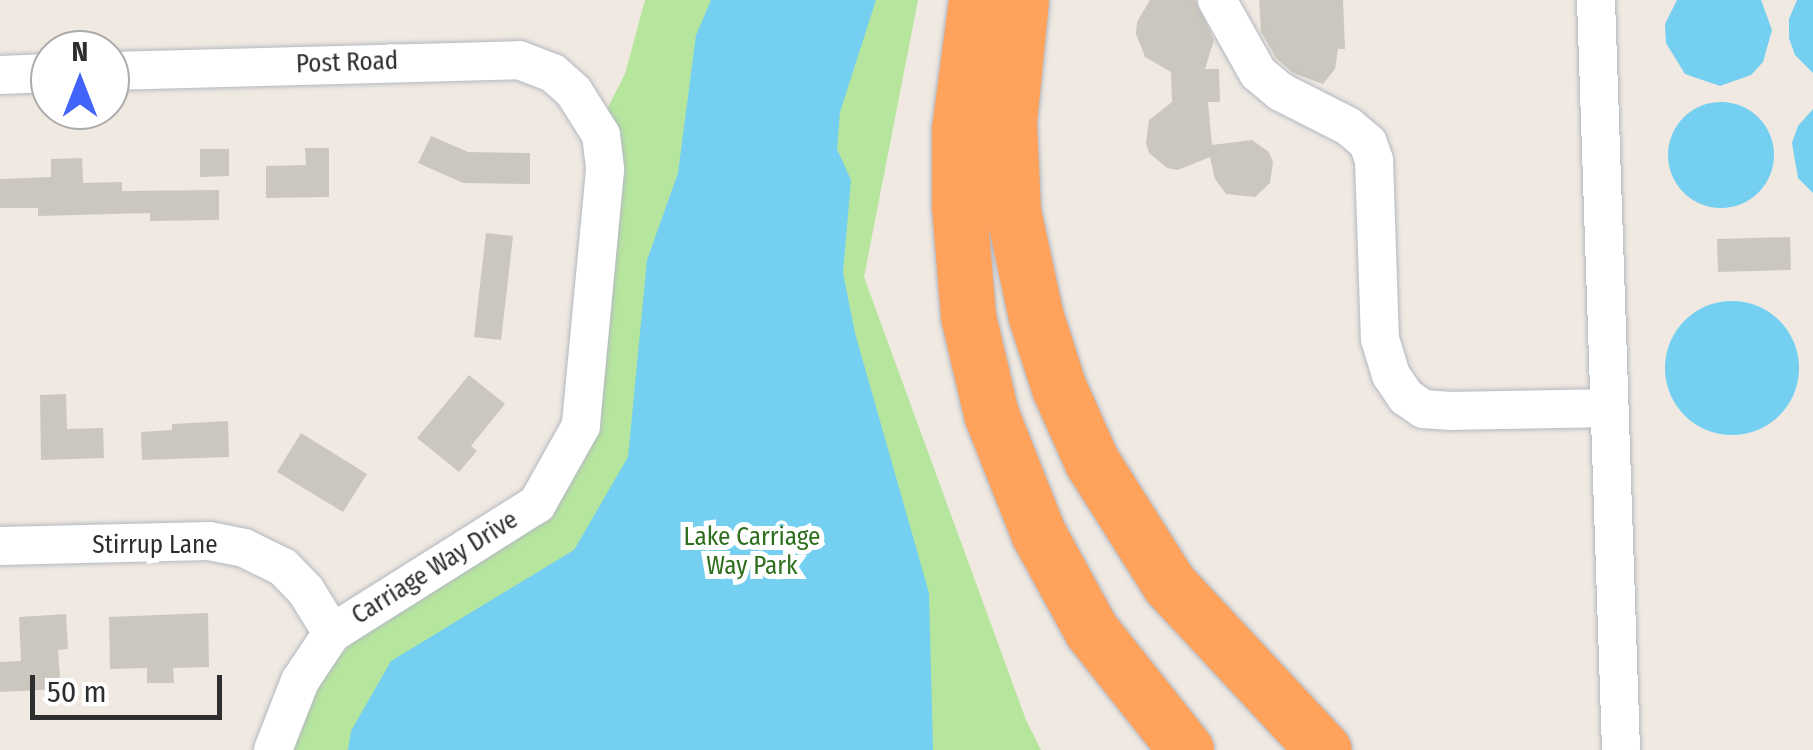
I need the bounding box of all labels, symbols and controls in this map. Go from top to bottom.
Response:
north arrow [30,30,130,130]
text: N [72,35,88,68]
street label: Post Road [295,46,399,80]
street label: Carriage Way Drive [347,505,523,631]
park label: Lake Carriage Way Park [684,523,820,582]
street label: Stirrup Lane [92,530,218,560]
scale bar [35,655,228,717]
text: 50 m [47,674,107,710]

